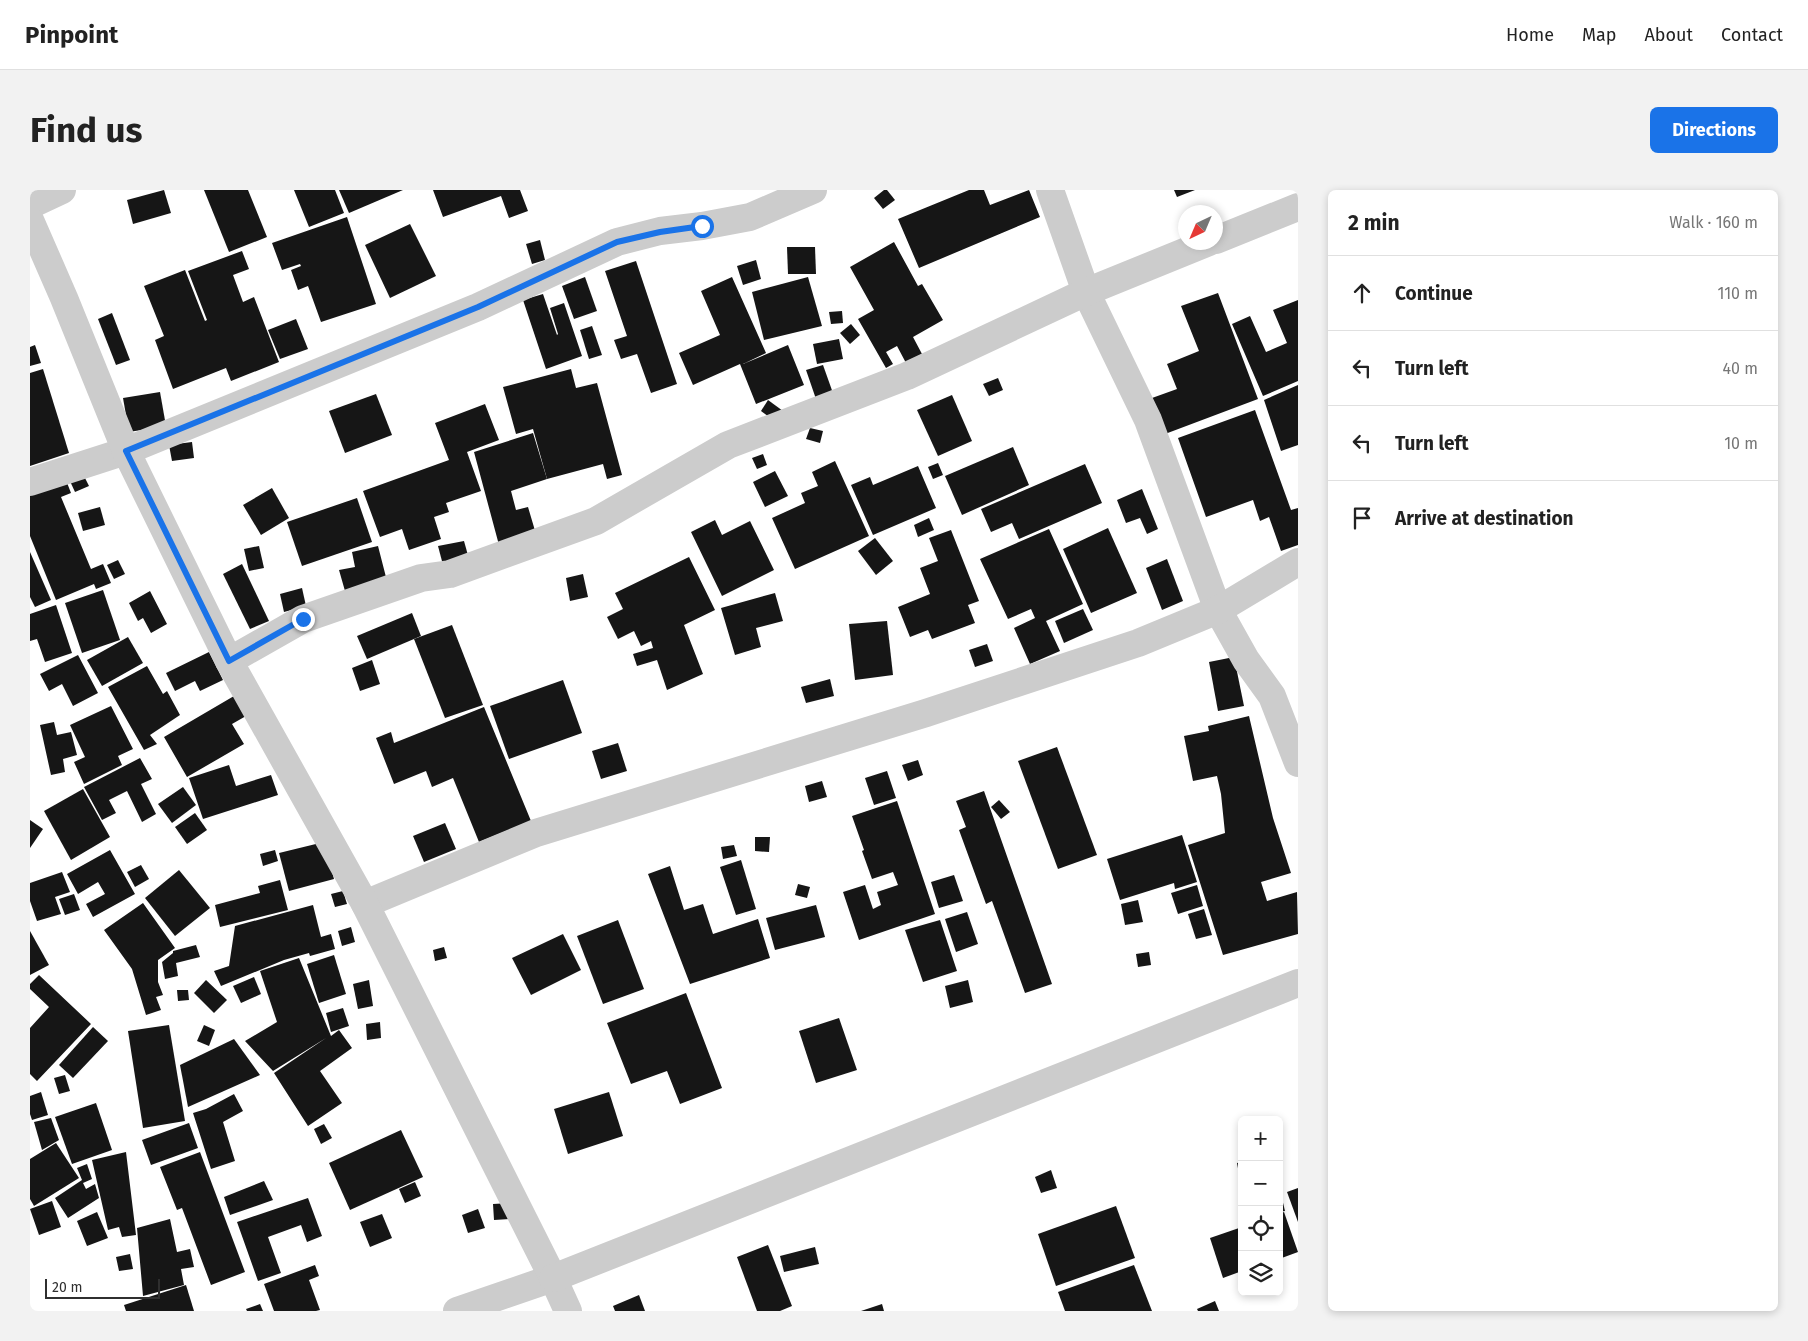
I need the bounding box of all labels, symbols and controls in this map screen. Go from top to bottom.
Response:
text: Pinpoint [25,21,118,49]
text: Home [1506,24,1554,46]
text: Map [1582,24,1616,46]
text: About [1644,24,1693,46]
text: Contact [1721,24,1783,46]
button: Directions [1650,107,1778,153]
text: Find us [30,109,142,151]
north arrow [1178,205,1223,250]
text: 2 min [1348,210,1400,236]
text: Walk · 160 m [1669,213,1758,232]
route start [691,215,714,238]
icon: ahead [1348,279,1376,307]
text: Continue [1395,282,1473,305]
text: 110 m [1717,284,1758,303]
icon: left [1348,354,1376,382]
text: Turn left [1395,357,1469,380]
text: 40 m [1723,359,1758,378]
icon: left [1348,429,1376,457]
text: Turn left [1395,432,1469,455]
text: 10 m [1724,434,1758,453]
icon: arrive [1348,504,1376,532]
text: Arrive at destination [1395,507,1574,530]
route end [292,608,315,631]
map controls [1238,1116,1283,1296]
button: + [1238,1116,1283,1161]
button: − [1238,1161,1283,1206]
button: locate [1238,1206,1283,1251]
button: layers [1238,1251,1283,1296]
scale bar [45,1276,160,1299]
text: 20 m [52,1279,82,1296]

